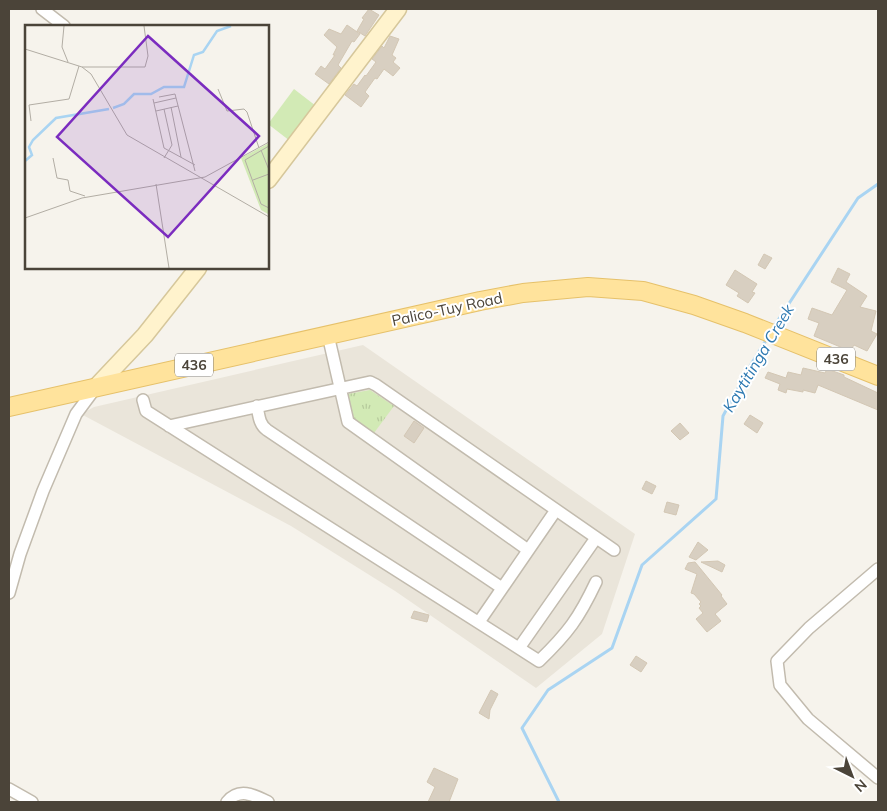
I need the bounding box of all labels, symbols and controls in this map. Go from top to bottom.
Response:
inset map [25,25,269,269]
street label: Palico-Tuy Road [390,288,504,330]
water label: Kaytitinga Creek [718,300,798,416]
road number: 436 [817,348,855,370]
road number: 436 [175,354,213,376]
north arrow [827,751,877,801]
text: N [851,775,871,796]

